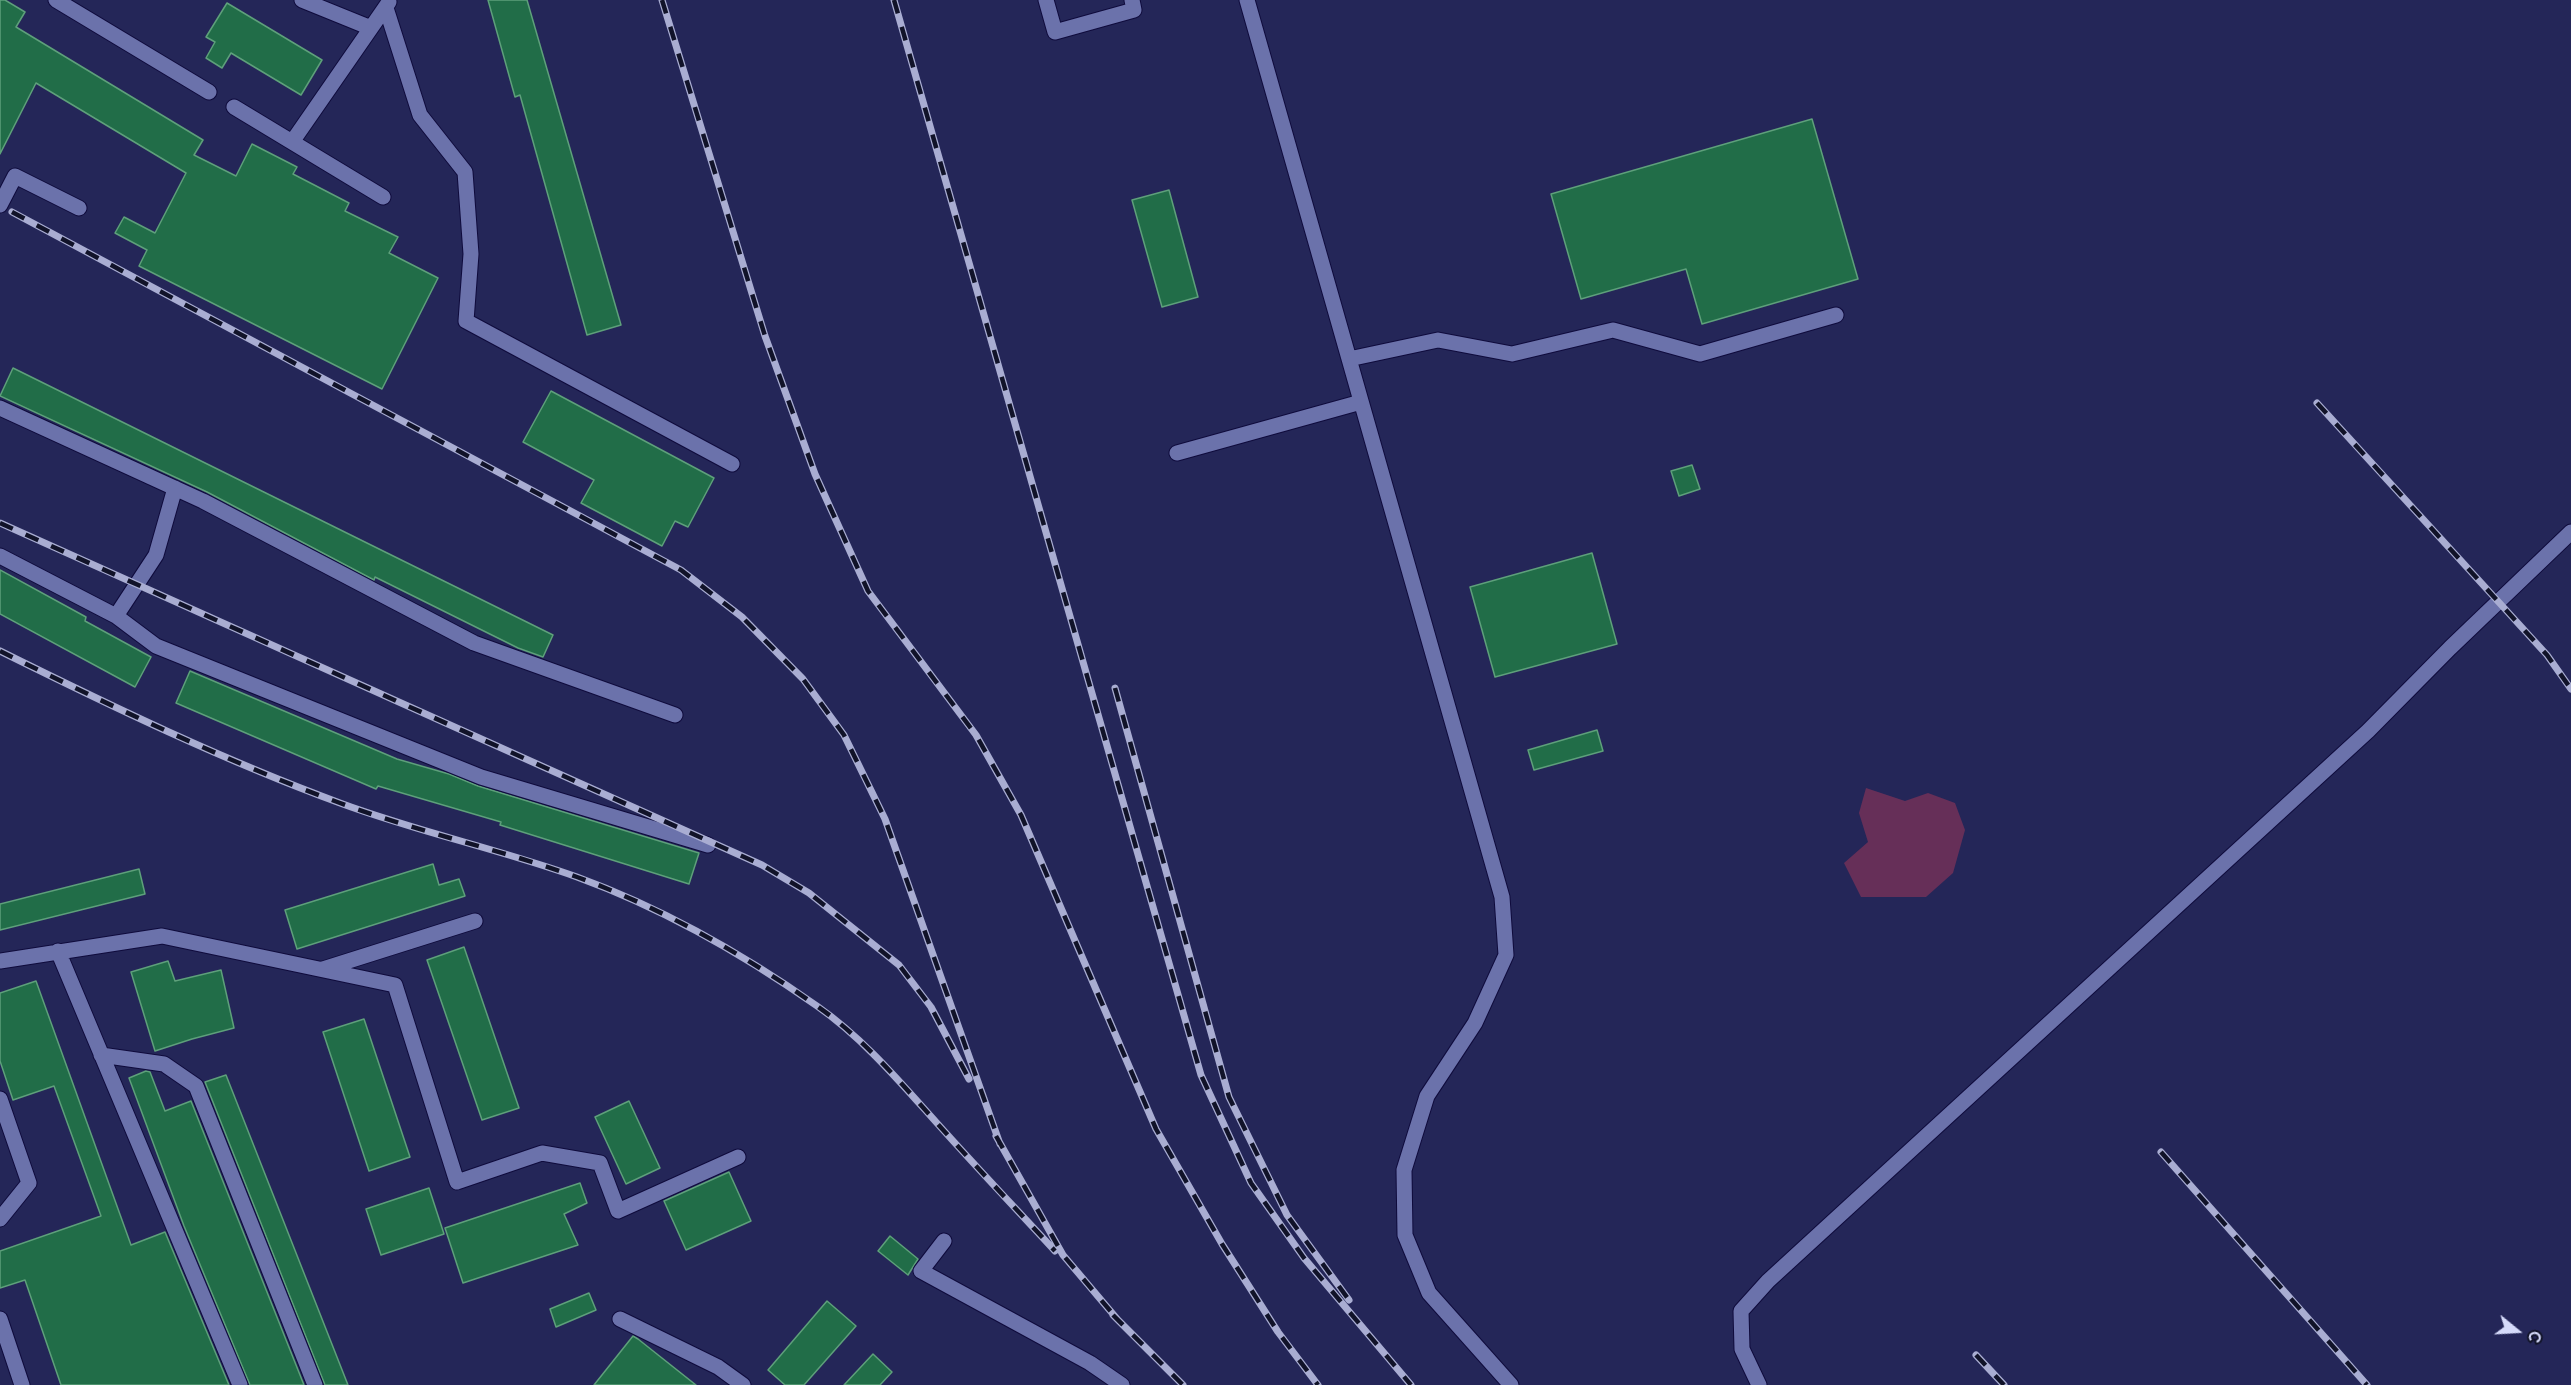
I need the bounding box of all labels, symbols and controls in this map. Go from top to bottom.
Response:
north arrow [2487,1301,2547,1361]
text: С [2524,1329,2545,1345]

